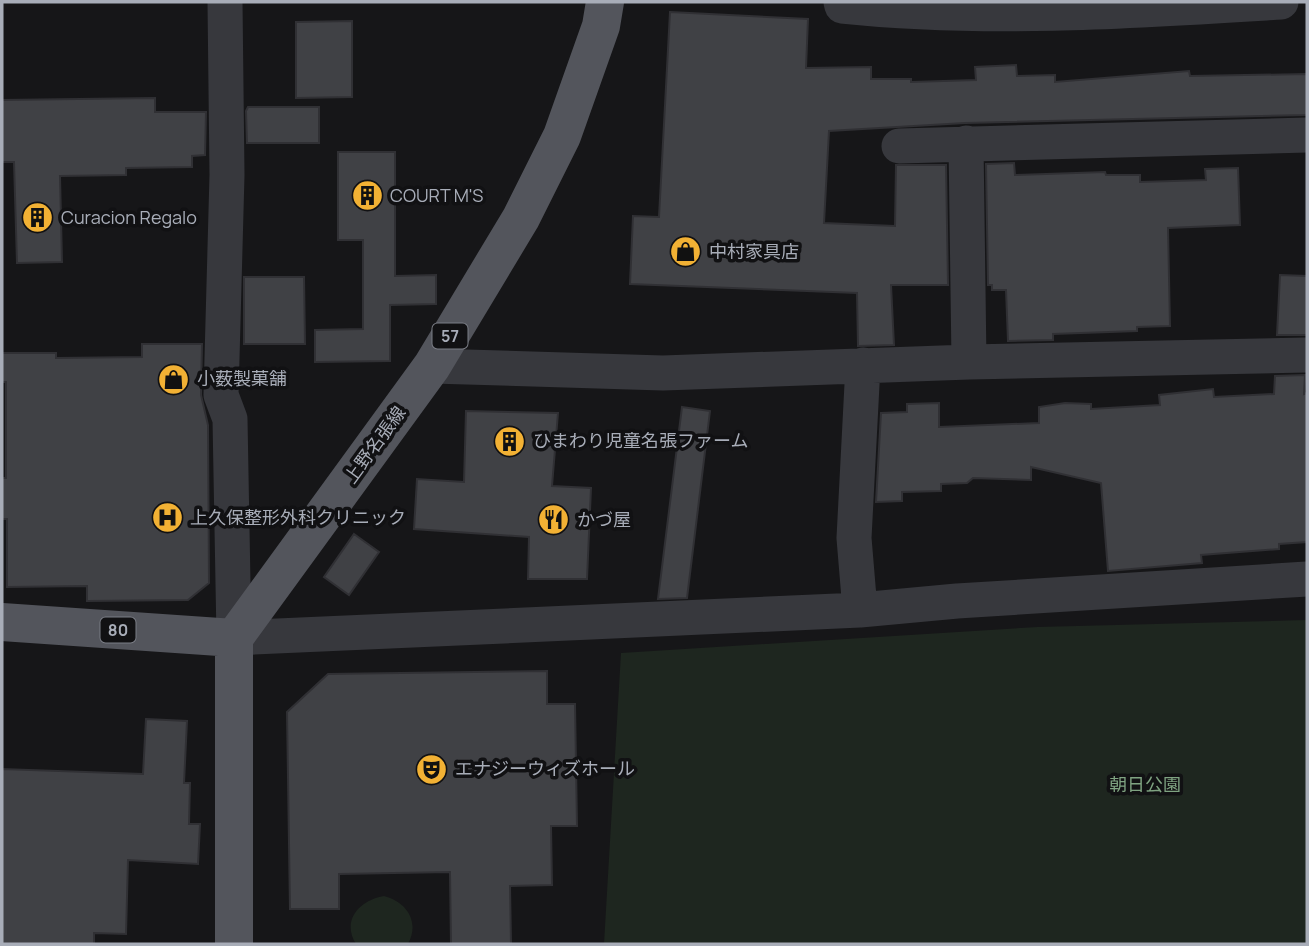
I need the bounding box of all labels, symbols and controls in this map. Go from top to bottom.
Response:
building icon: COURT M'S [350,179,384,213]
place label: COURT M'S [390,183,483,207]
building icon: Curacion Regalo [21,201,55,235]
place label: Curacion Regalo [61,205,197,229]
shop icon: 中村家具店 [669,235,703,269]
place label: 中村家具店 [709,239,799,263]
road number: 57 [433,324,468,348]
shop icon: 小薮製菓舗 [157,362,191,396]
place label: 小薮製菓舗 [197,366,287,390]
street label: 上野名張線 [338,401,410,488]
building icon: ひまわり児童名張ファーム [493,424,527,458]
place label: ひまわり児童名張ファーム [533,428,748,452]
hospital icon: 上久保整形外科クリニック [150,501,184,535]
restaurant icon: かづ屋 [537,503,571,537]
place label: 上久保整形外科クリニック [190,505,406,529]
place label: かづ屋 [577,507,631,531]
road number: 80 [100,618,136,642]
theatre icon: エナジーウィズホール [415,752,449,786]
place label: エナジーウィズホール [455,756,635,780]
park label: 朝日公園 [1109,772,1181,796]

